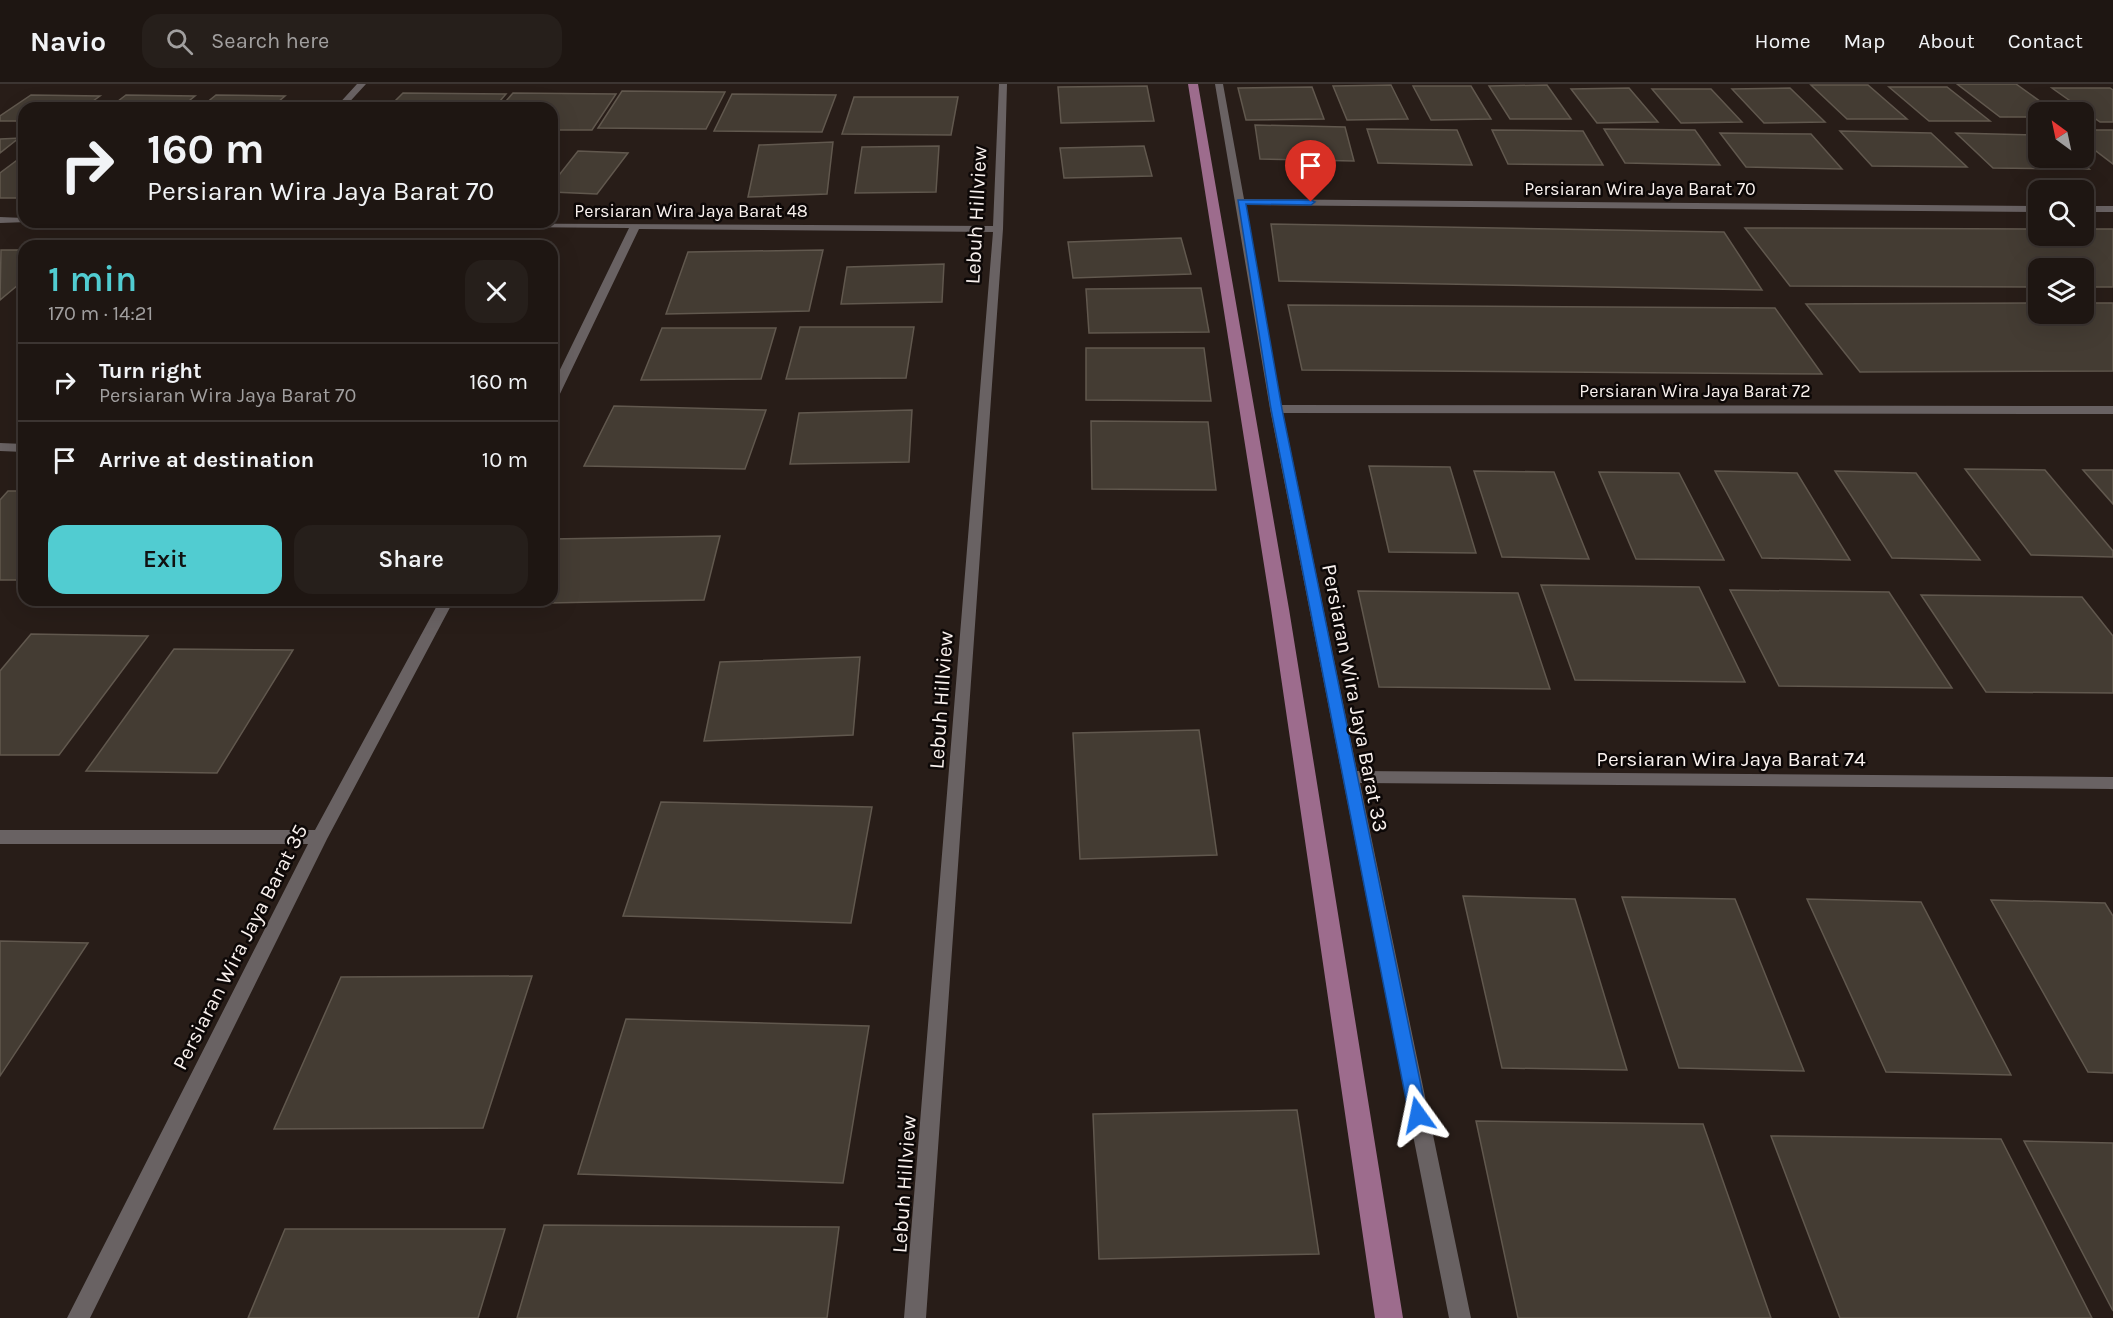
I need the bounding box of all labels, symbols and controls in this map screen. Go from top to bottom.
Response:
search box [142,14,562,68]
text: Navio [30,25,106,58]
icon: search [163,25,196,58]
text: Search here [211,28,329,54]
text: Home [1755,29,1811,53]
text: Map [1844,29,1885,53]
text: About [1918,29,1975,53]
text: Contact [2008,29,2083,53]
north arrow [2028,102,2094,168]
map controls [2028,102,2094,324]
text: 160 m [147,124,265,174]
icon: right [48,126,126,204]
pin [1285,140,1336,202]
street label: Lebuh Hillview [960,145,992,285]
icon: arrive [1294,149,1327,182]
text: Persiaran Wira Jaya Barat 70 [147,175,494,207]
street label: Persiaran Wira Jaya Barat 70 [1524,178,1756,200]
button: search [2028,180,2094,246]
street label: Persiaran Wira Jaya Barat 48 [574,200,808,222]
text: 1 min [48,258,137,300]
button: layers [2028,258,2094,324]
button: close [465,260,528,323]
text: 170 m · 14:21 [48,302,153,325]
text: Turn right [99,358,202,384]
icon: right [48,366,81,399]
text: 160 m [469,369,528,395]
street label: Persiaran Wira Jaya Barat 72 [1579,380,1811,402]
text: Persiaran Wira Jaya Barat 70 [99,384,356,407]
icon: arrive [48,444,81,477]
text: Arrive at destination [99,447,314,473]
text: 10 m [482,447,528,473]
button: Exit [48,525,282,594]
button: Share [294,525,528,594]
street label: Persiaran Wira Jaya Barat 33 [1317,562,1393,834]
street label: Lebuh Hillview [924,630,958,770]
street label: Persiaran Wira Jaya Barat 74 [1596,747,1866,771]
street label: Persiaran Wira Jaya Barat 35 [168,820,312,1074]
position arrow [1386,1083,1450,1147]
street label: Lebuh Hillview [887,1114,921,1254]

